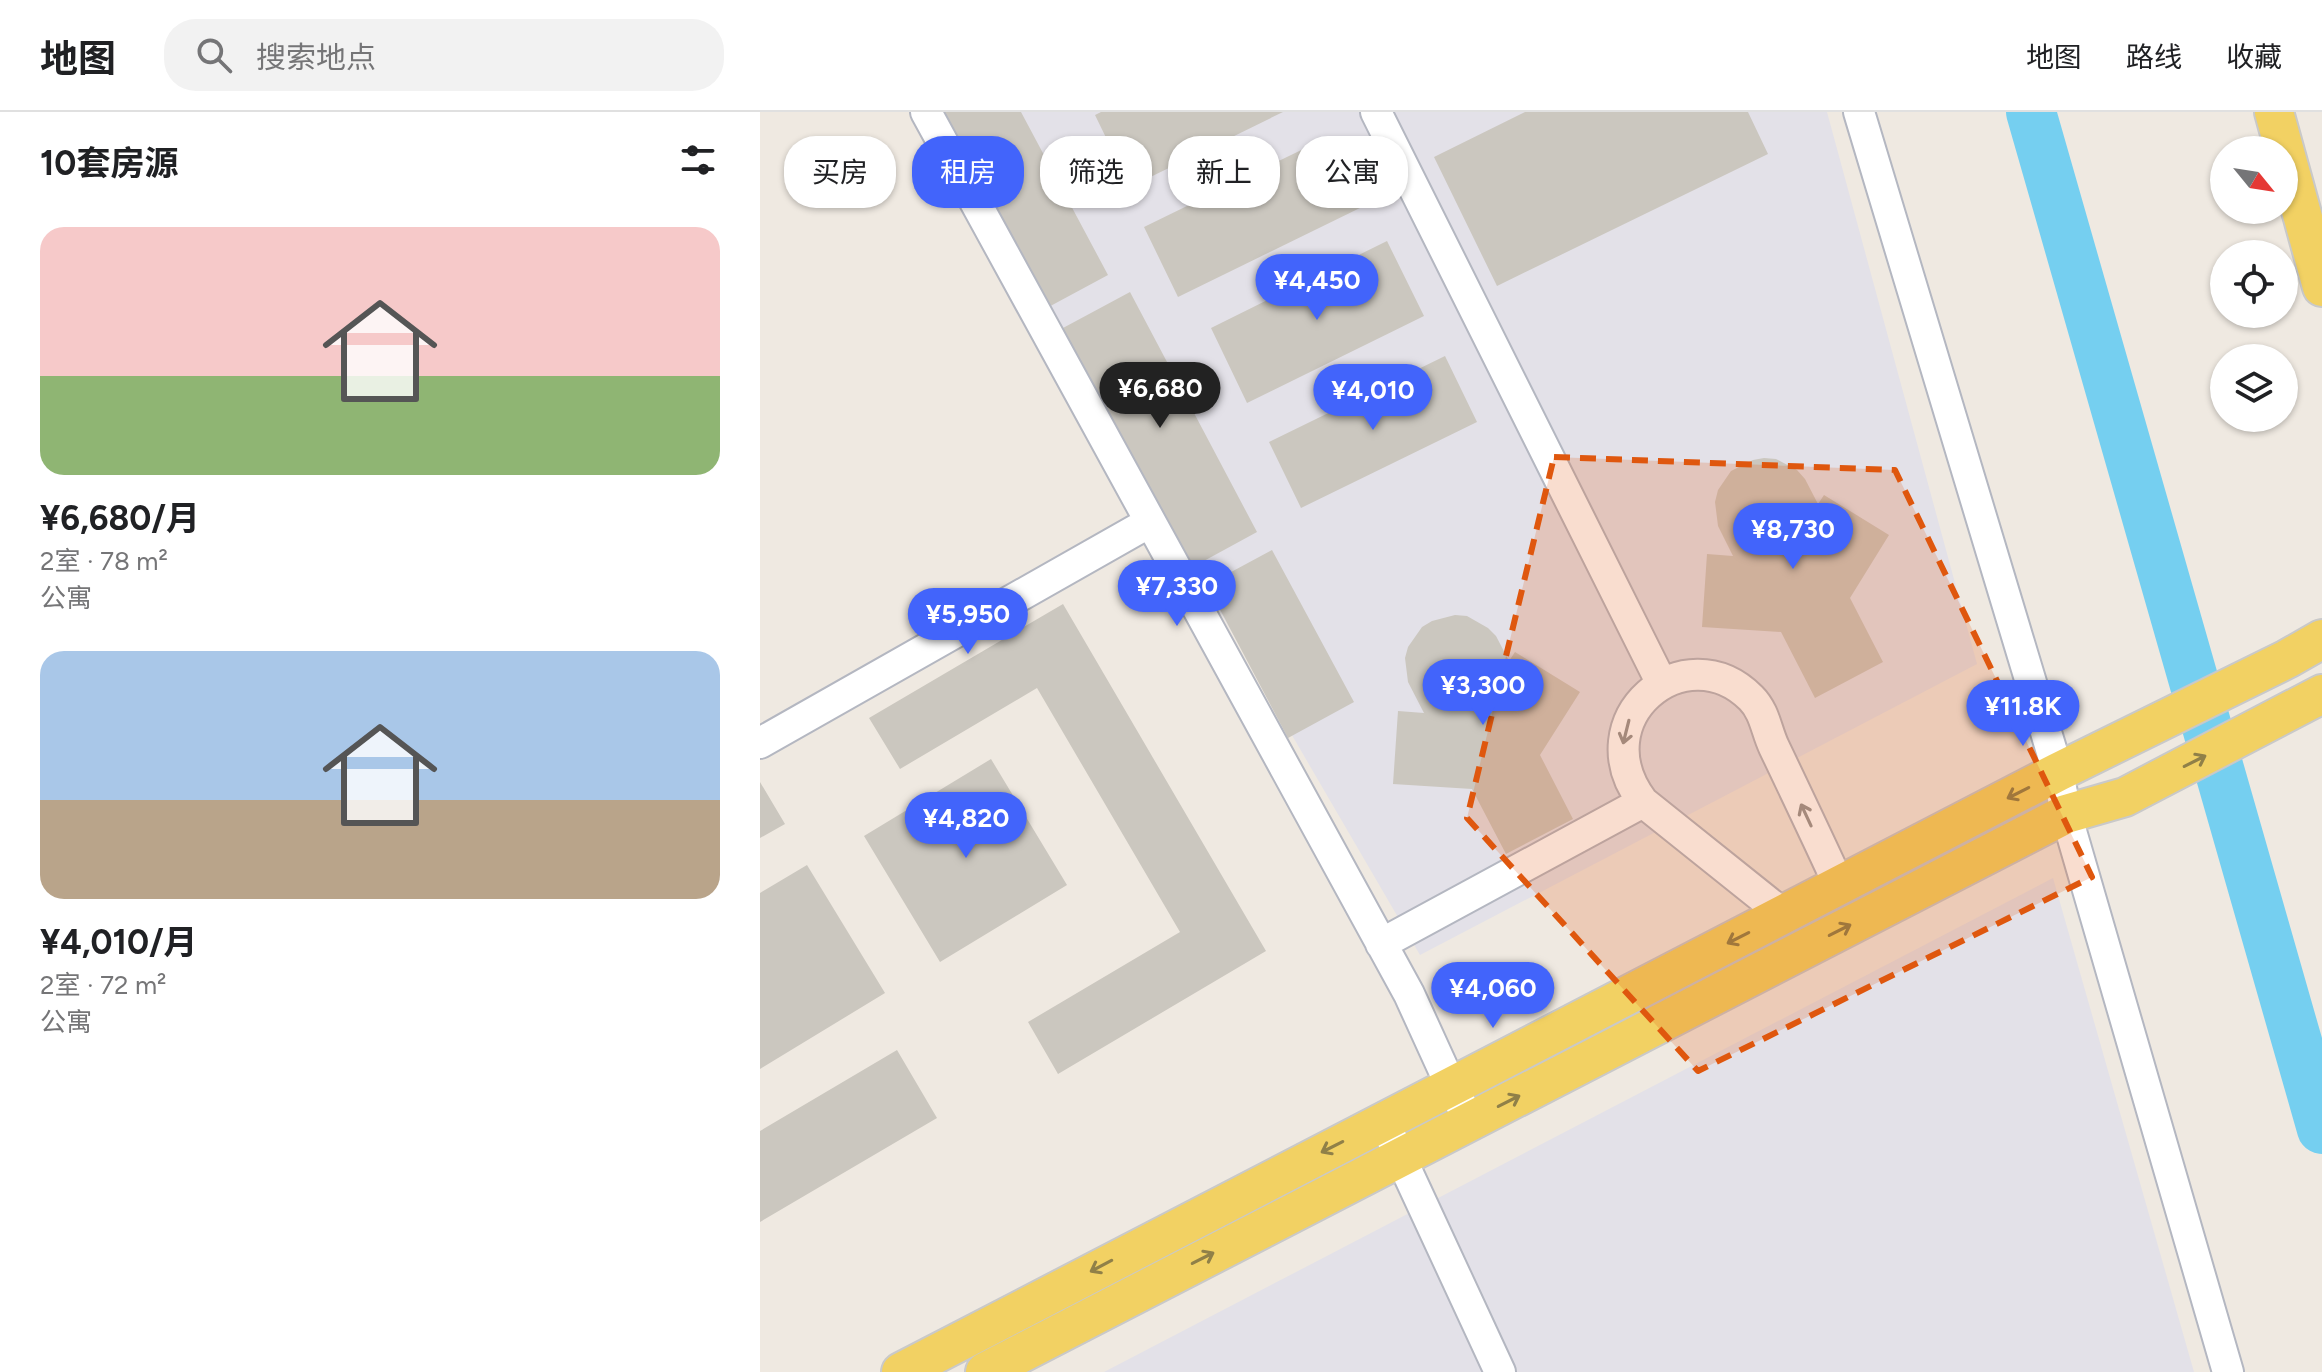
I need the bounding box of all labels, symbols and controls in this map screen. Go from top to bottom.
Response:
search box [164,19,724,91]
icon: search [192,33,236,77]
text: 地图 [40,36,116,82]
text: 搜索地点 [256,39,376,76]
text: 地图 [2026,40,2082,74]
text: 路线 [2126,40,2182,74]
text: 收藏 [2226,40,2282,74]
chip: 买房 [784,136,896,208]
chip: 租房 [912,136,1024,208]
chip: 筛选 [1040,136,1152,208]
chip: 新上 [1168,136,1280,208]
chip: 公寓 [1296,136,1408,208]
north arrow [2210,136,2298,224]
map controls [2210,136,2298,432]
icon: filters [676,138,720,182]
text: 10套房源 [40,143,178,184]
button: locate [2210,240,2298,328]
pin: ¥4,450 [1252,254,1382,322]
text: ¥4,450 [1273,264,1361,296]
icon: home [308,279,452,423]
button: layers [2210,344,2298,432]
pin: ¥6,680 [1095,362,1225,430]
pin: ¥4,010 [1308,364,1438,432]
text: ¥6,680 [1117,372,1203,404]
text: ¥4,010 [1331,374,1415,406]
text: ¥6,680/月 [40,498,200,539]
pin: ¥8,730 [1728,503,1858,571]
text: ¥8,730 [1751,513,1835,545]
text: 2室 · 78 m² [40,545,168,577]
pin: ¥7,330 [1112,560,1242,628]
text: ¥7,330 [1136,570,1218,602]
text: 公寓 [40,582,92,614]
pin: ¥5,950 [903,588,1033,656]
text: ¥5,950 [926,598,1010,630]
pin: ¥3,300 [1418,659,1548,727]
text: ¥3,300 [1441,669,1525,701]
pin: ¥11.8K [1958,680,2088,748]
text: ¥11.8K [1984,690,2062,722]
icon: home [308,703,452,847]
one-way arrow [1618,718,1633,744]
one-way arrow [2182,753,2206,769]
one-way arrow [2007,785,2031,801]
pin: ¥4,820 [901,792,1031,860]
text: ¥4,820 [923,802,1009,834]
one-way arrow [1798,803,1813,827]
text: ¥4,010/月 [40,922,198,963]
one-way arrow [1828,922,1852,938]
one-way arrow [1726,931,1750,946]
pin: ¥4,060 [1428,962,1558,1030]
text: 2室 · 72 m² [40,969,166,1001]
text: ¥4,060 [1449,972,1537,1004]
text: 公寓 [40,1006,92,1038]
one-way arrow [1497,1092,1521,1108]
one-way arrow [1321,1140,1345,1155]
one-way arrow [1191,1250,1215,1265]
one-way arrow [1090,1259,1114,1275]

